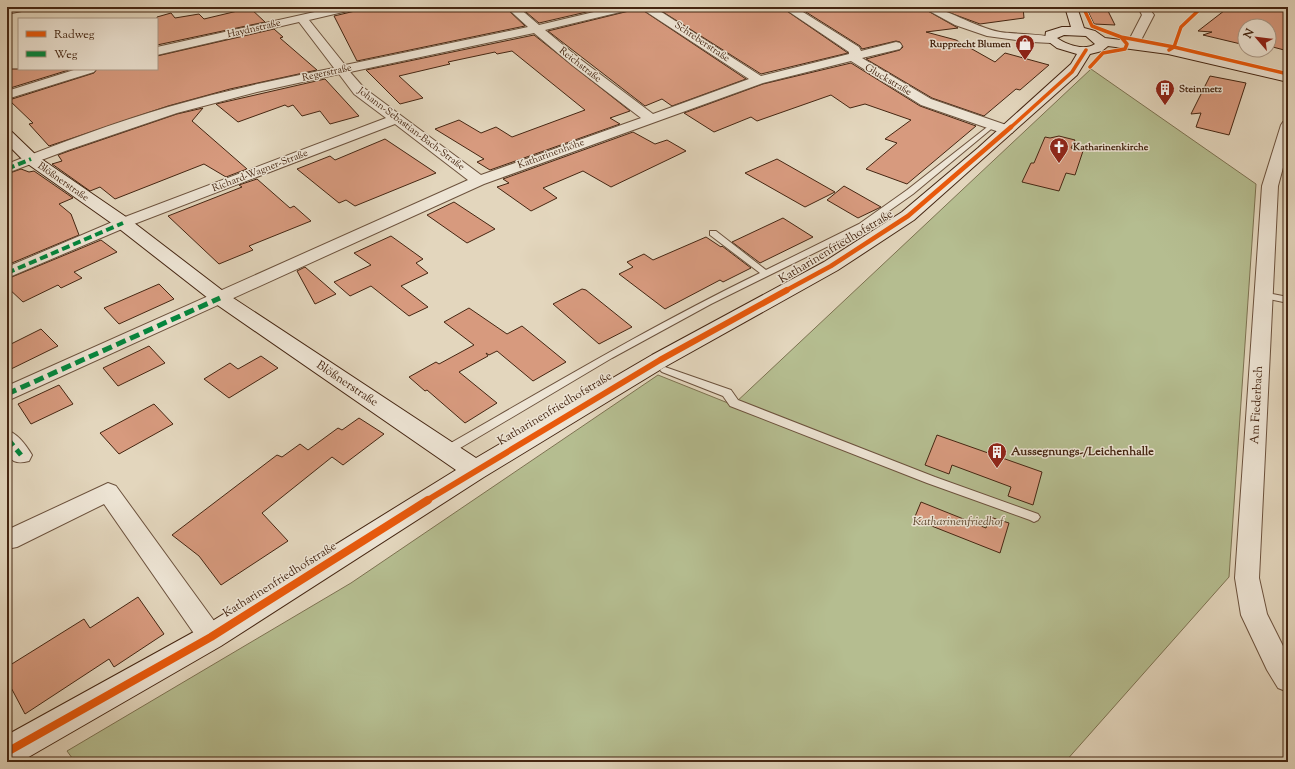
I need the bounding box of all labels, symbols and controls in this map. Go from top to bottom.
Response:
street label: Haydnstraße [226,16,283,42]
legend [18,18,158,70]
street label: Schreberstraße [671,18,733,66]
north arrow [1237,18,1277,58]
text: Radweg [54,26,95,44]
text: N [1239,26,1258,42]
shop icon: Rupprecht Blumen [1014,33,1036,61]
place label: Rupprecht Blumen [929,37,1011,52]
street label: Reichstraße [556,44,605,87]
text: Weg [54,46,78,64]
street label: Regerstraße [301,60,354,86]
street label: Gluckstraße [862,60,915,100]
building icon: Steinmetz [1154,78,1176,106]
place label: Steinmetz [1179,82,1222,97]
street label: Johann-Sebastian-Bach-Straße [354,83,468,174]
street label: Katharinenhöhe [515,135,587,173]
church icon: Katharinenkirche [1048,136,1070,164]
place label: Katharinenkirche [1072,140,1149,155]
street label: Richard-Wagner-Straße [210,146,310,196]
street label: Blößnerstraße [34,159,92,205]
street label: Katharinenfriedhofstraße [775,205,897,288]
street label: Blößnerstraße [312,357,382,412]
street label: Am Fiederbach [1246,365,1268,445]
street label: Katharinenfriedhofstraße [494,367,616,450]
building icon: Aussegnungs-/Leichenhalle [986,441,1008,469]
place label: Aussegnungs-/Leichenhalle [1010,443,1154,461]
park label: Katharinenfriedhof [912,513,1005,531]
street label: Katharinenfriedhofstraße [220,537,341,622]

